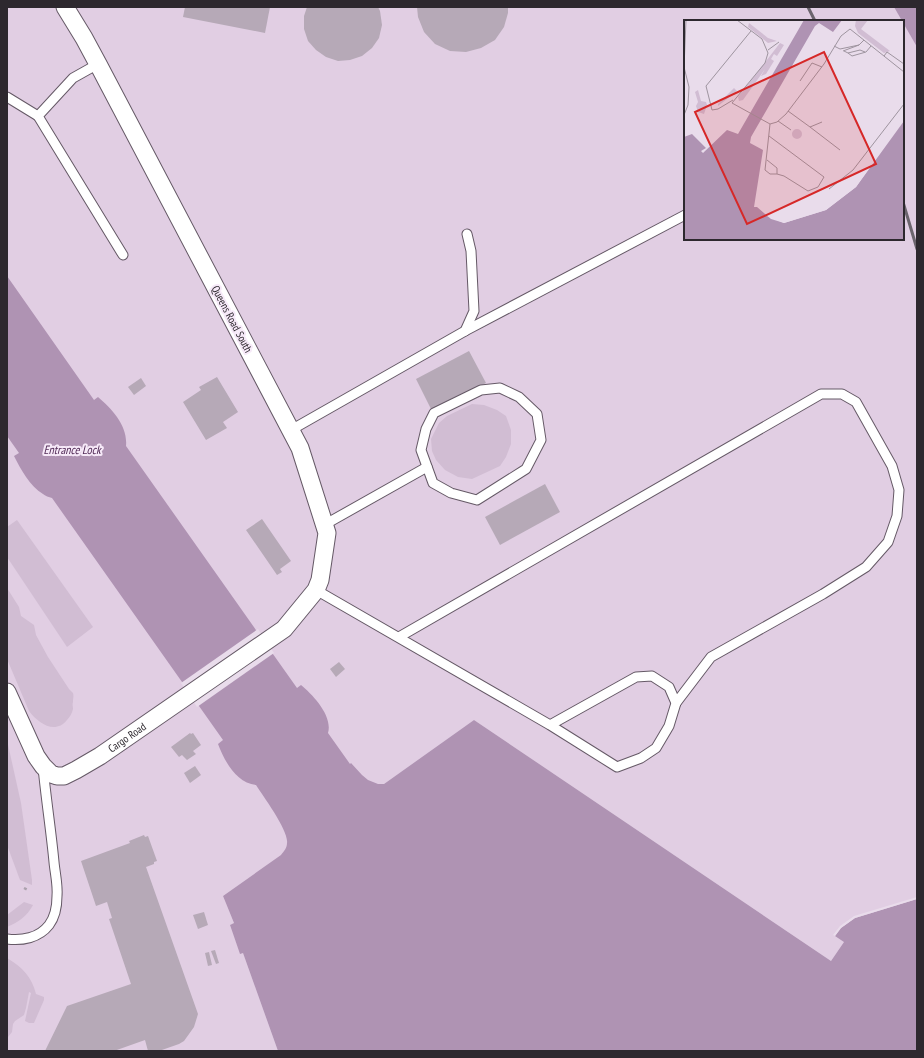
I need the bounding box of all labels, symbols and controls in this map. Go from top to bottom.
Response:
inset map [684,20,904,240]
street label: Queens Road South [208,283,256,355]
water label: Entrance Lock [43,442,102,457]
street label: Cargo Road [105,719,149,755]

